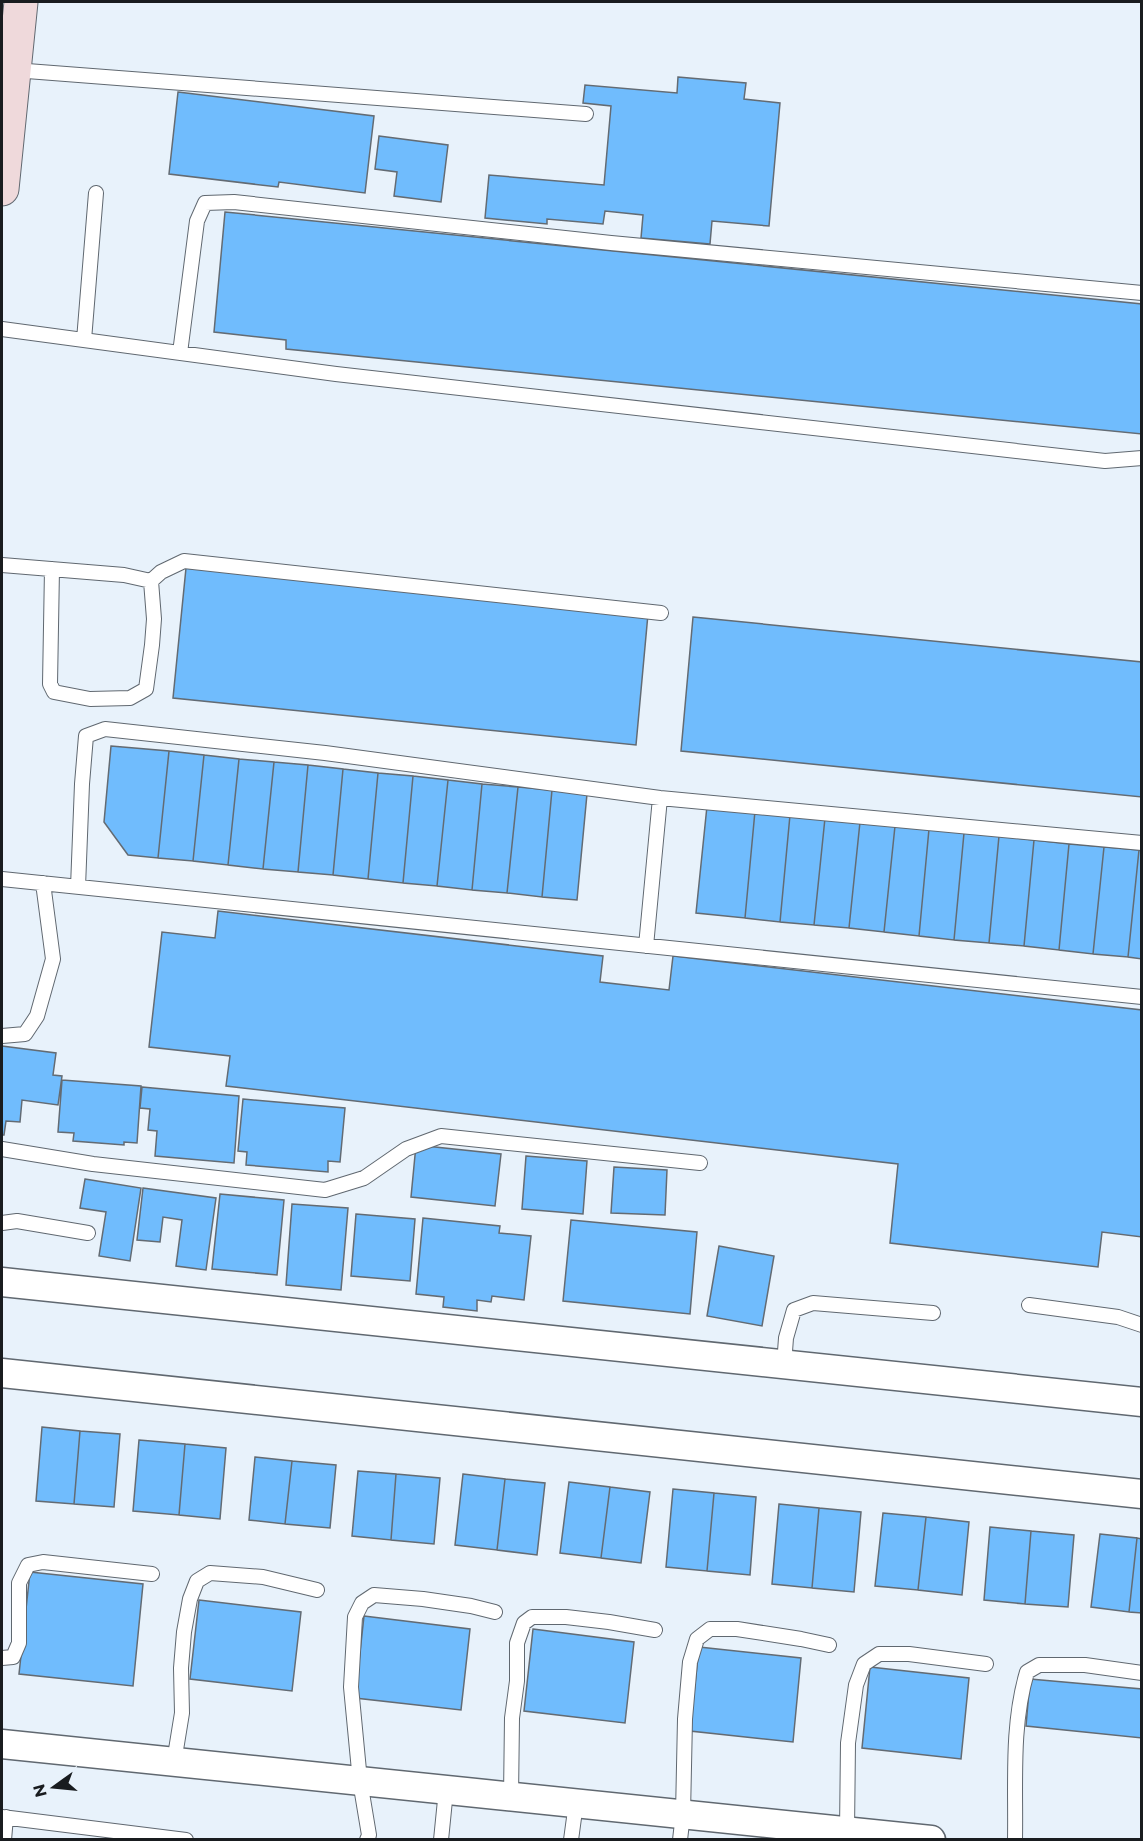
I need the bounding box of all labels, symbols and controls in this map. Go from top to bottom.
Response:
north arrow [24,1757,84,1817]
text: N [29,1782,51,1799]

